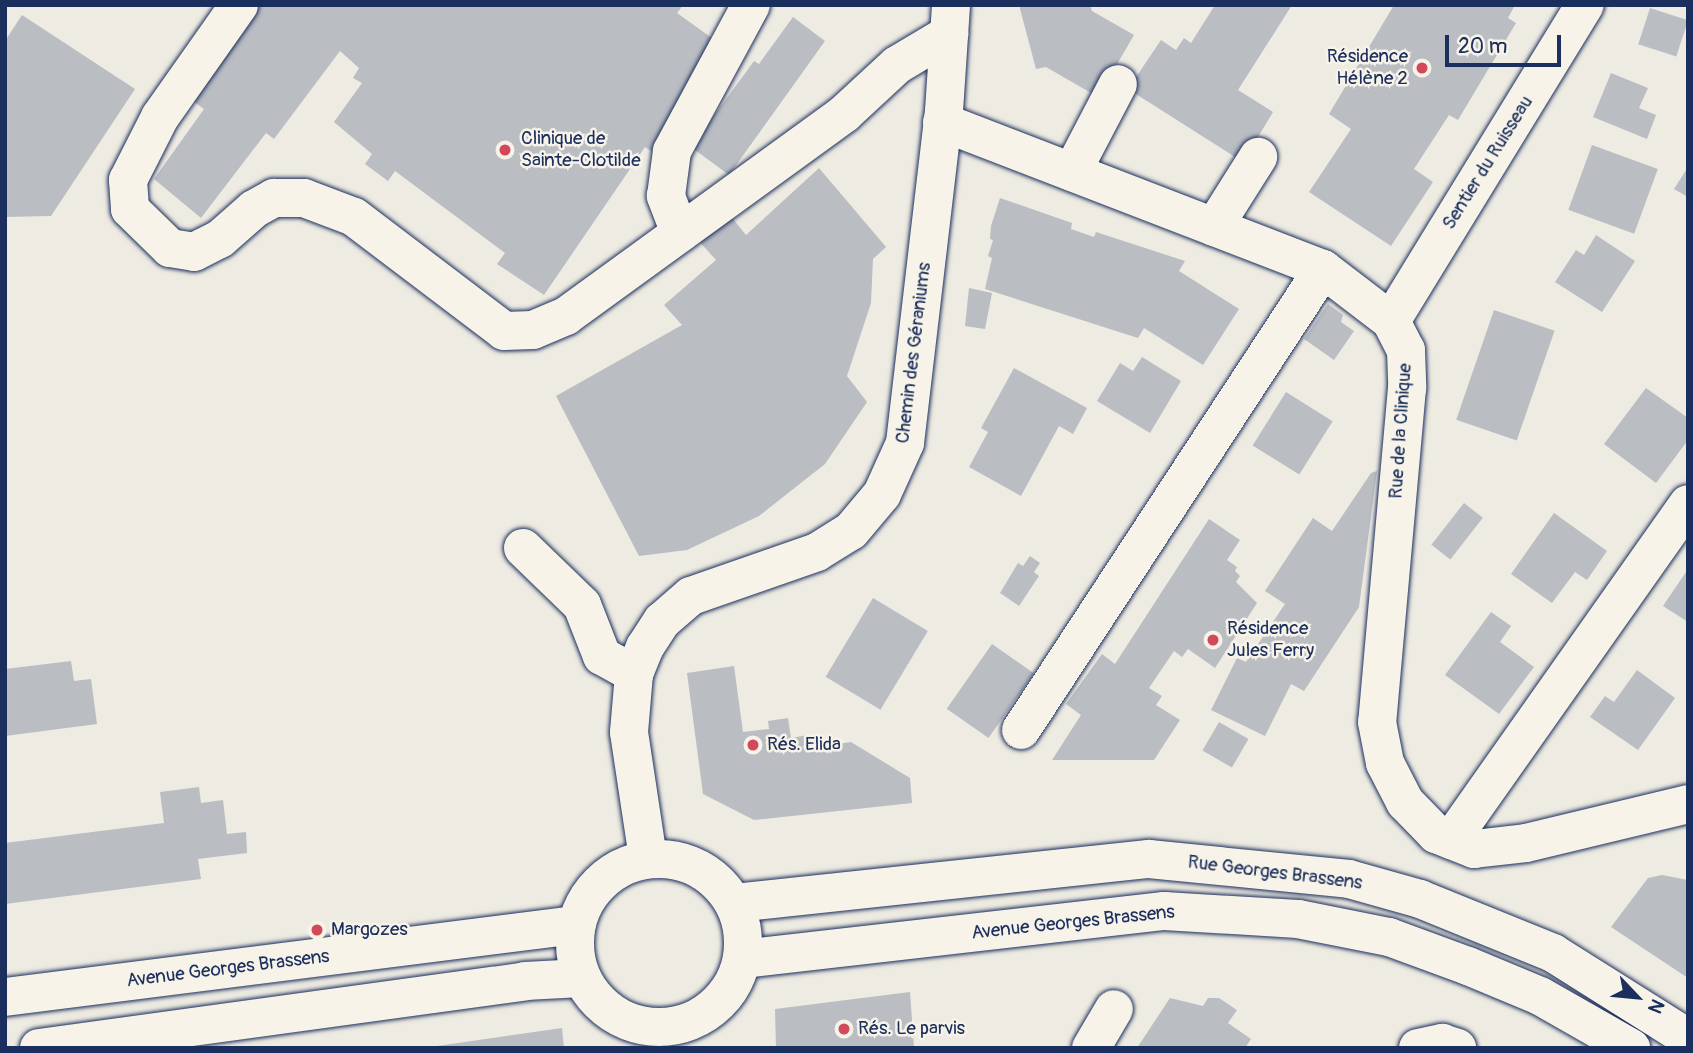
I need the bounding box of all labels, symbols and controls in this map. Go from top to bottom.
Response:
scale bar [1448,21,1564,65]
text: 20 m [1458,33,1507,60]
place label: Résidence Hélène 2 [1327,46,1408,90]
marker: Résidence Hélène 2 [1414,60,1430,76]
street label: Sentier du Ruisseau [1438,92,1538,234]
place label: Clinique de Sainte-Clotilde [521,128,641,172]
marker: Clinique de Sainte-Clotilde [495,140,515,160]
street label: Chemin des Géraniums [892,261,936,445]
street label: Rue de la Clinique [1385,362,1417,500]
place label: Résidence Jules Ferry [1227,618,1314,662]
marker: Résidence Jules Ferry [1205,632,1221,648]
place label: Rés. Elida [767,734,841,756]
marker: Rés. Elida [745,737,761,753]
street label: Rue Georges Brassens [1186,851,1364,895]
street label: Avenue Georges Brassens [970,901,1176,945]
place label: Margozes [331,919,408,941]
marker: Margozes [309,922,325,938]
street label: Avenue Georges Brassens [125,945,331,993]
north arrow [1602,962,1672,1032]
text: N [1642,995,1669,1017]
place label: Rés. Le parvis [858,1018,965,1040]
marker: Rés. Le parvis [836,1021,852,1037]

